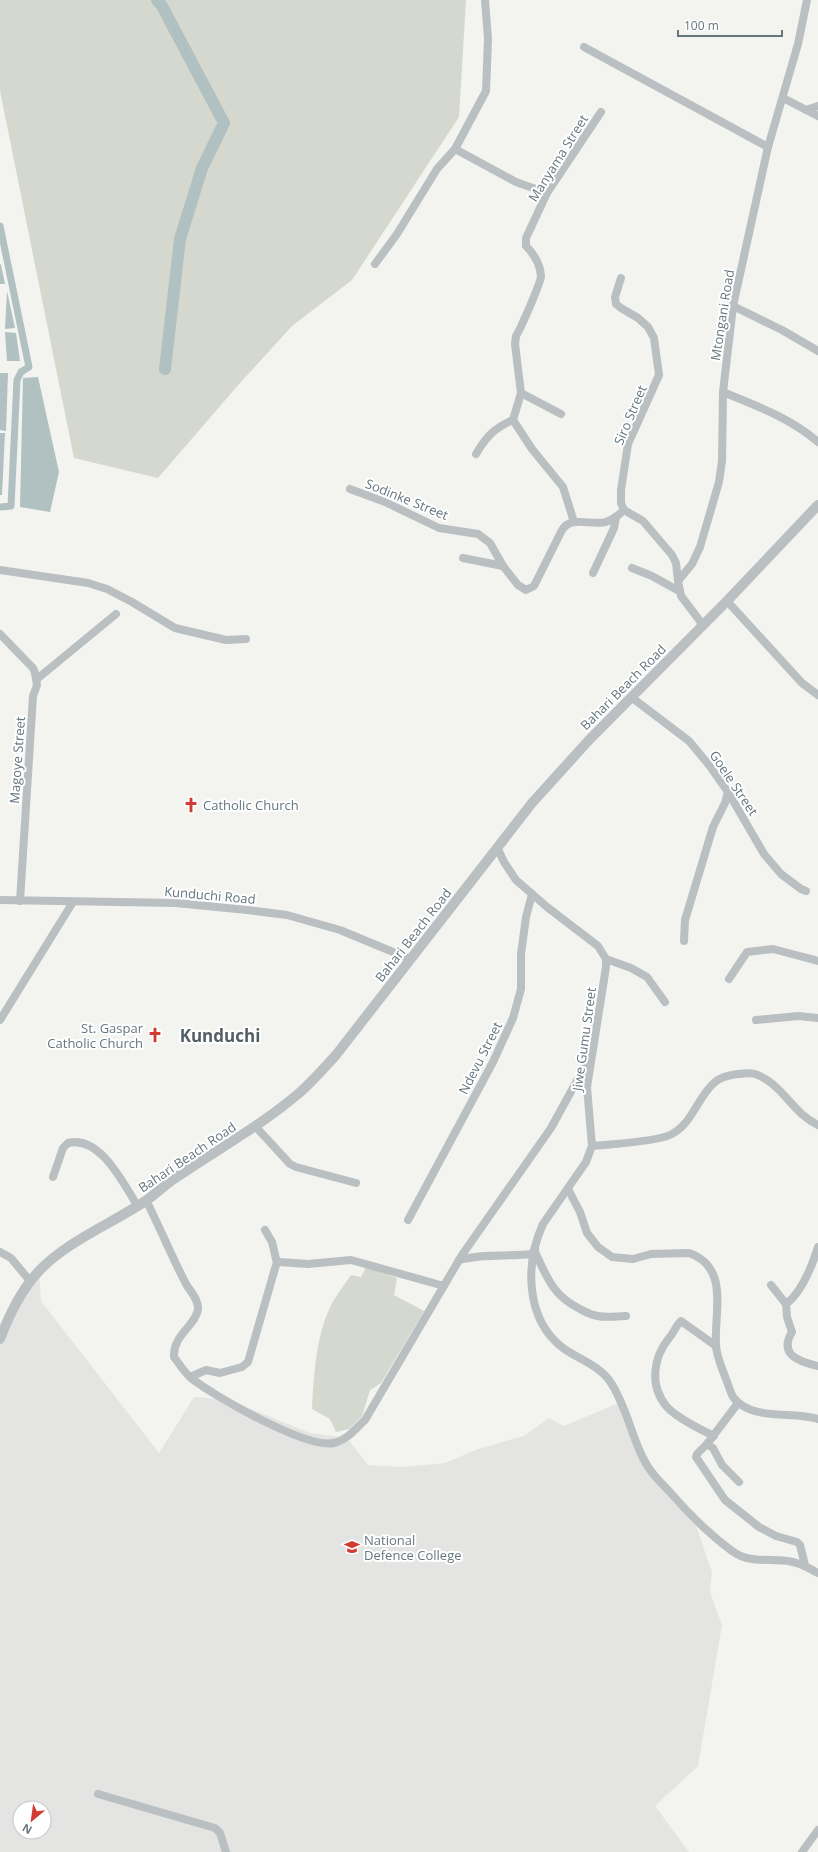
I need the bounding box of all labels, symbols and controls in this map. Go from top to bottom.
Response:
scale bar [678,12,782,38]
text: 100 m [684,17,719,34]
street label: Manyama Street [524,111,592,205]
street label: Mtongani Road [706,268,738,362]
street label: Siro Street [609,382,651,448]
street label: Sodinke Street [363,474,451,524]
street label: Bahari Beach Road [576,640,670,734]
street label: Magoye Street [5,715,29,804]
street label: Goele Street [706,747,763,819]
church icon: Catholic Church [182,796,200,814]
place label: Catholic Church [203,796,299,814]
street label: Kunduchi Road [164,882,256,908]
street label: Bahari Beach Road [371,884,455,986]
street label: Jiwe Gumu Street [568,986,600,1094]
street label: Ndevu Street [454,1018,506,1097]
place label: St. Gaspar Catholic Church [47,1019,144,1052]
district label: Kunduchi [180,1024,260,1047]
church icon: St. Gaspar Catholic Church [146,1026,164,1044]
street label: Bahari Beach Road [135,1118,239,1196]
place label: National Defence College [364,1531,462,1564]
school or university icon: National Defence College [343,1538,361,1556]
north arrow [12,1800,52,1840]
text: N [19,1820,34,1838]

